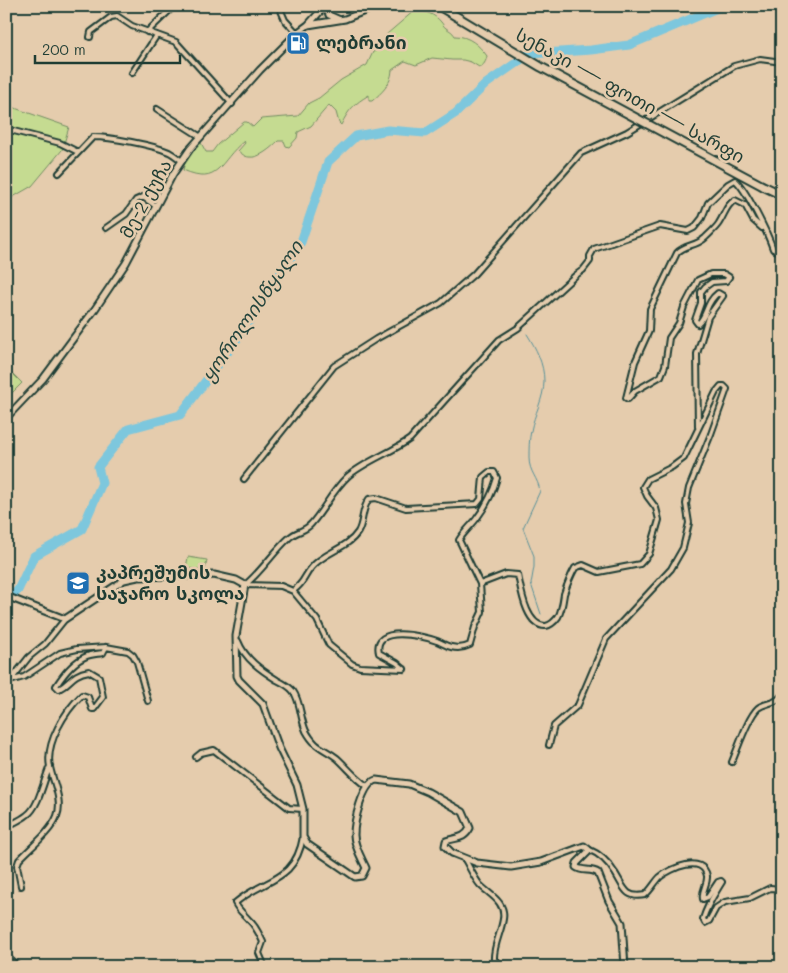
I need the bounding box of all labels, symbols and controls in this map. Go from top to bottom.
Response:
street label: სენაკი — ფოთი — სარფი [512,22,749,168]
fuel station icon: ლებრანი [285,30,311,56]
place label: ლებრანი [316,30,407,54]
scale bar [35,32,180,64]
text: 200 m [42,39,86,59]
street label: მე-2 ქუჩა [114,155,177,242]
water label: ყოროლისწყალი [195,234,309,386]
place label: კაპრეშუმის საჯარო სკოლა [96,560,245,605]
school or university icon: კაპრეშუმის საჯარო სკოლა [65,570,91,596]

